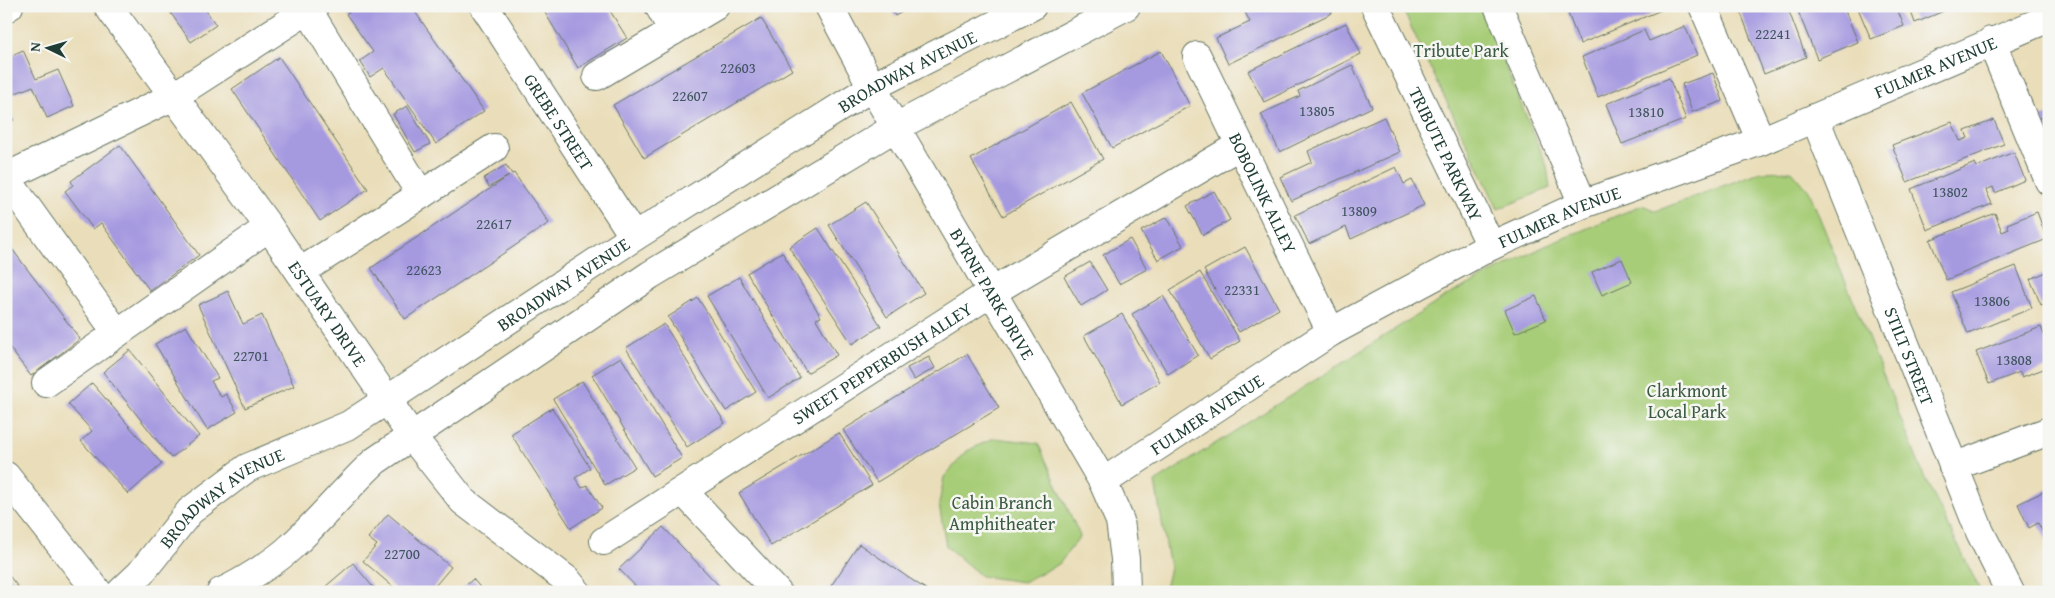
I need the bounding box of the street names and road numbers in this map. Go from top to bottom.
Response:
street label: BROADWAY AVENUE [832,23,981,119]
street label: FULMER AVENUE [1870,28,2001,105]
street label: GREBE STREET [518,68,601,176]
street label: TRIBUTE PARKWAY [1402,82,1490,225]
street label: BOBOLINK ALLEY [1223,128,1304,258]
street label: FULMER AVENUE [1494,178,1624,255]
street label: BYRNE PARK DRIVE [944,223,1042,365]
street label: BROADWAY AVENUE [491,230,635,338]
street label: ESTUARY DRIVE [282,255,374,372]
street label: SWEET PEPPERBUSH ALLEY [786,295,977,431]
street label: STILT STREET [1878,303,1942,409]
street label: FULMER AVENUE [1145,367,1269,461]
street label: BROADWAY AVENUE [152,440,288,554]

